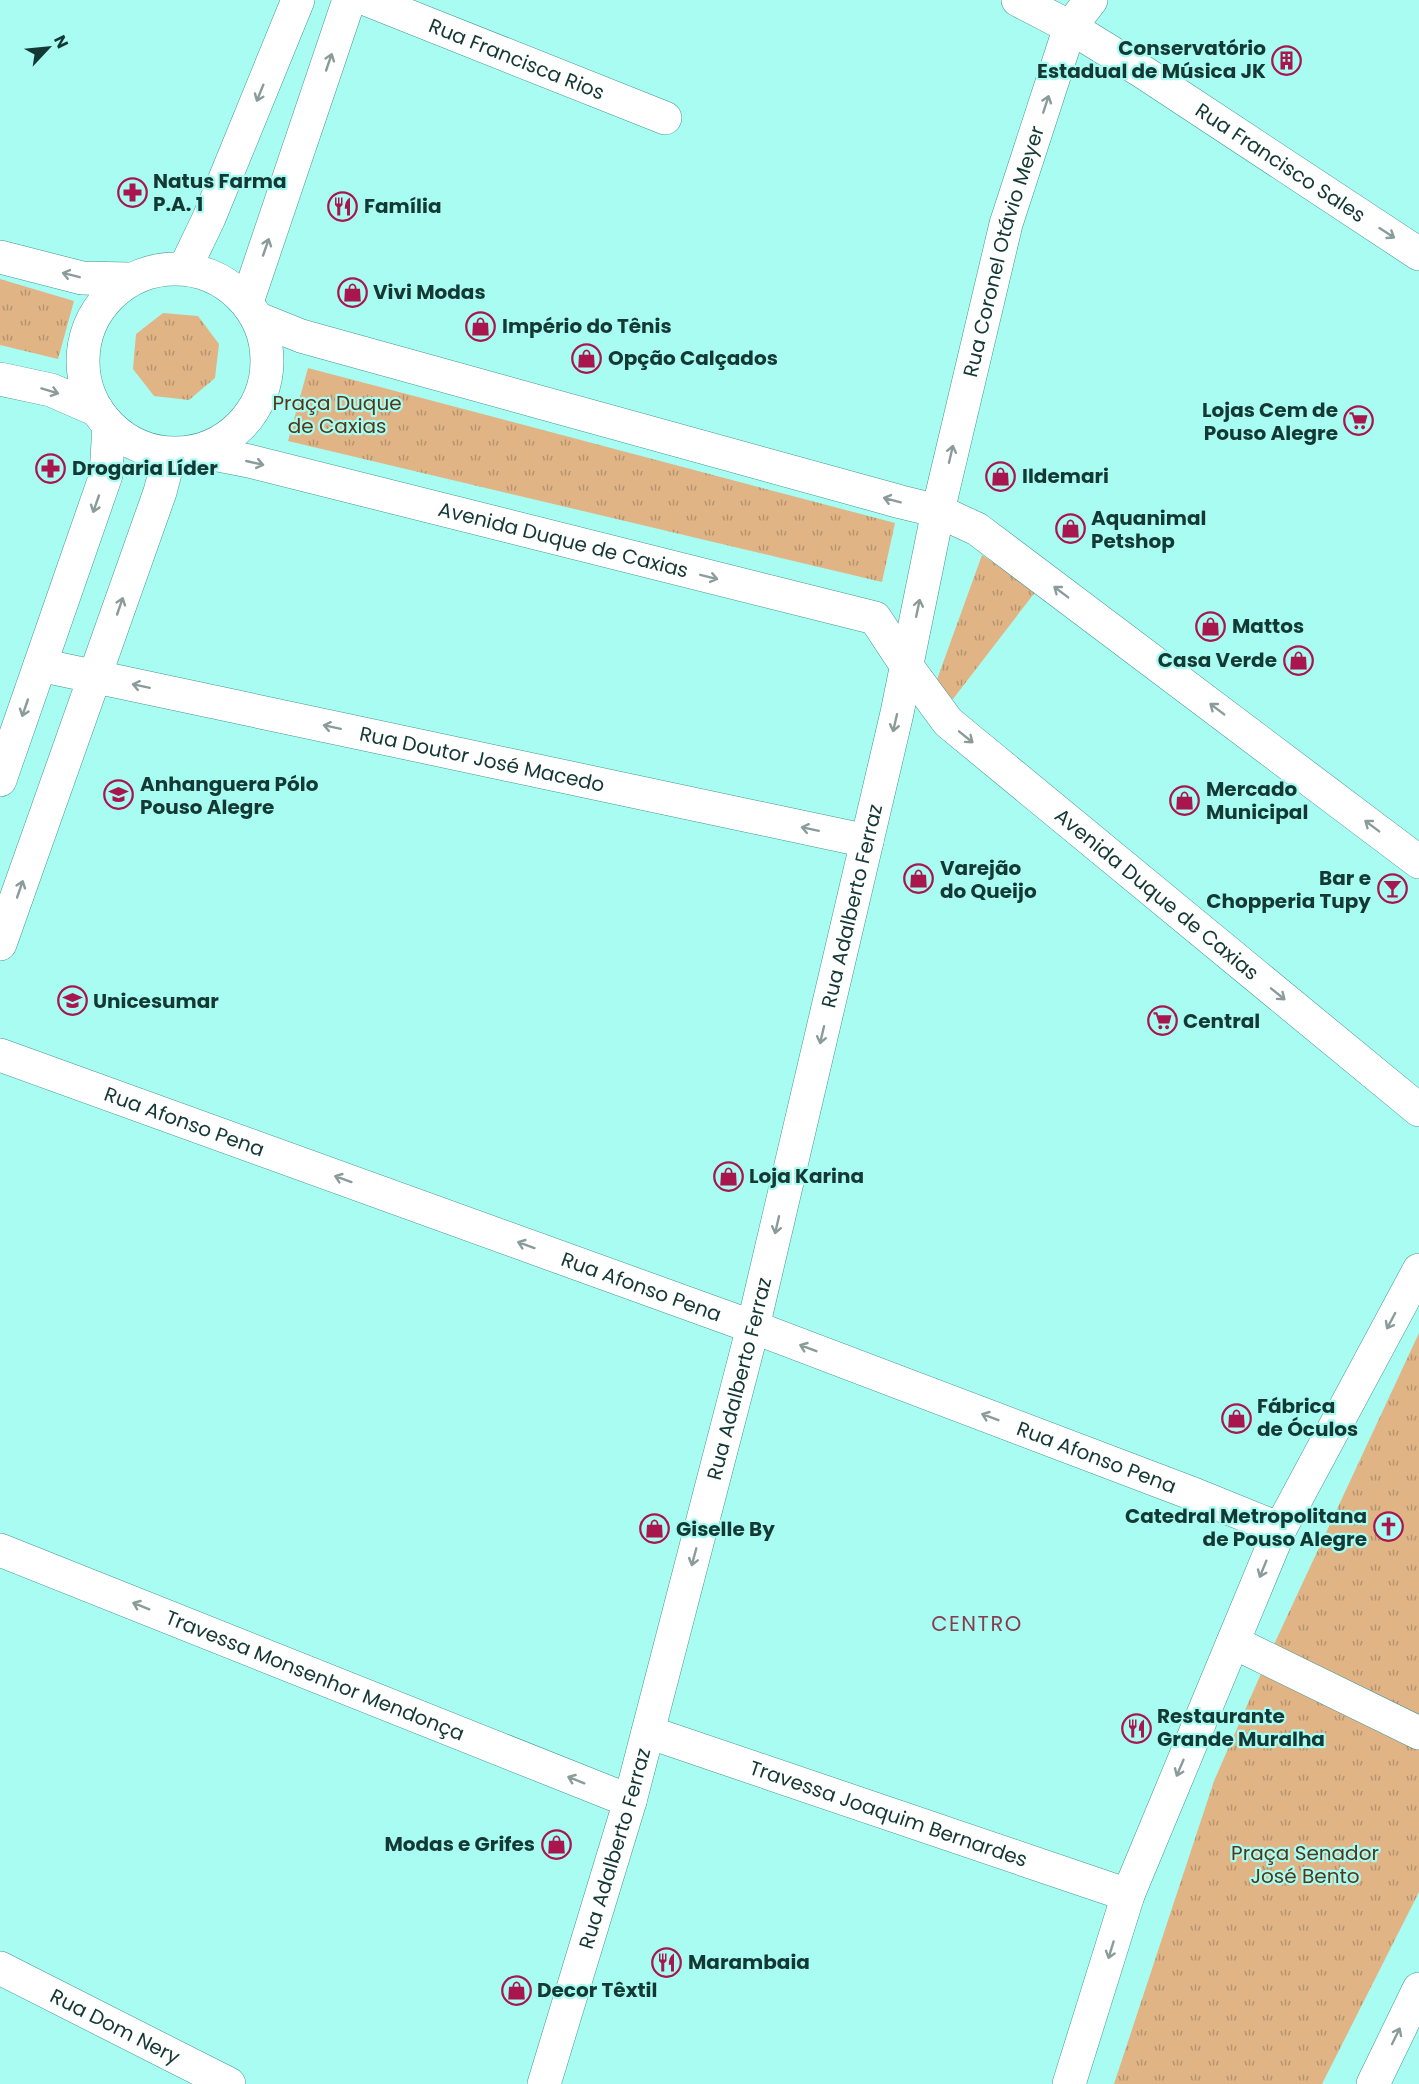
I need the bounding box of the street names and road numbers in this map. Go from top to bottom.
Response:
street label: Rua Francisca Rios [425,12,609,107]
street label: Rua Francisco Sales [1190,96,1371,229]
street label: Rua Coronel Otávio Meyer [956,122,1051,380]
street label: Avenida Duque de Caxias [435,495,691,585]
street label: Rua Doutor José Macedo [357,719,607,799]
street label: Rua Adalberto Ferraz [814,801,889,1010]
street label: Avenida Duque de Caxias [1049,801,1265,987]
street label: Rua Afonso Pena [100,1080,268,1163]
street label: Rua Afonso Pena [557,1245,725,1328]
street label: Rua Adalberto Ferraz [700,1274,778,1483]
street label: Rua Afonso Pena [1013,1414,1180,1500]
street label: Travessa Monsenhor Mendonça [161,1603,469,1748]
street label: Rua Adalberto Ferraz [572,1745,657,1952]
street label: Travessa Joaquim Bernardes [746,1754,1031,1874]
street label: Rua Dom Nery [45,1982,185,2071]

